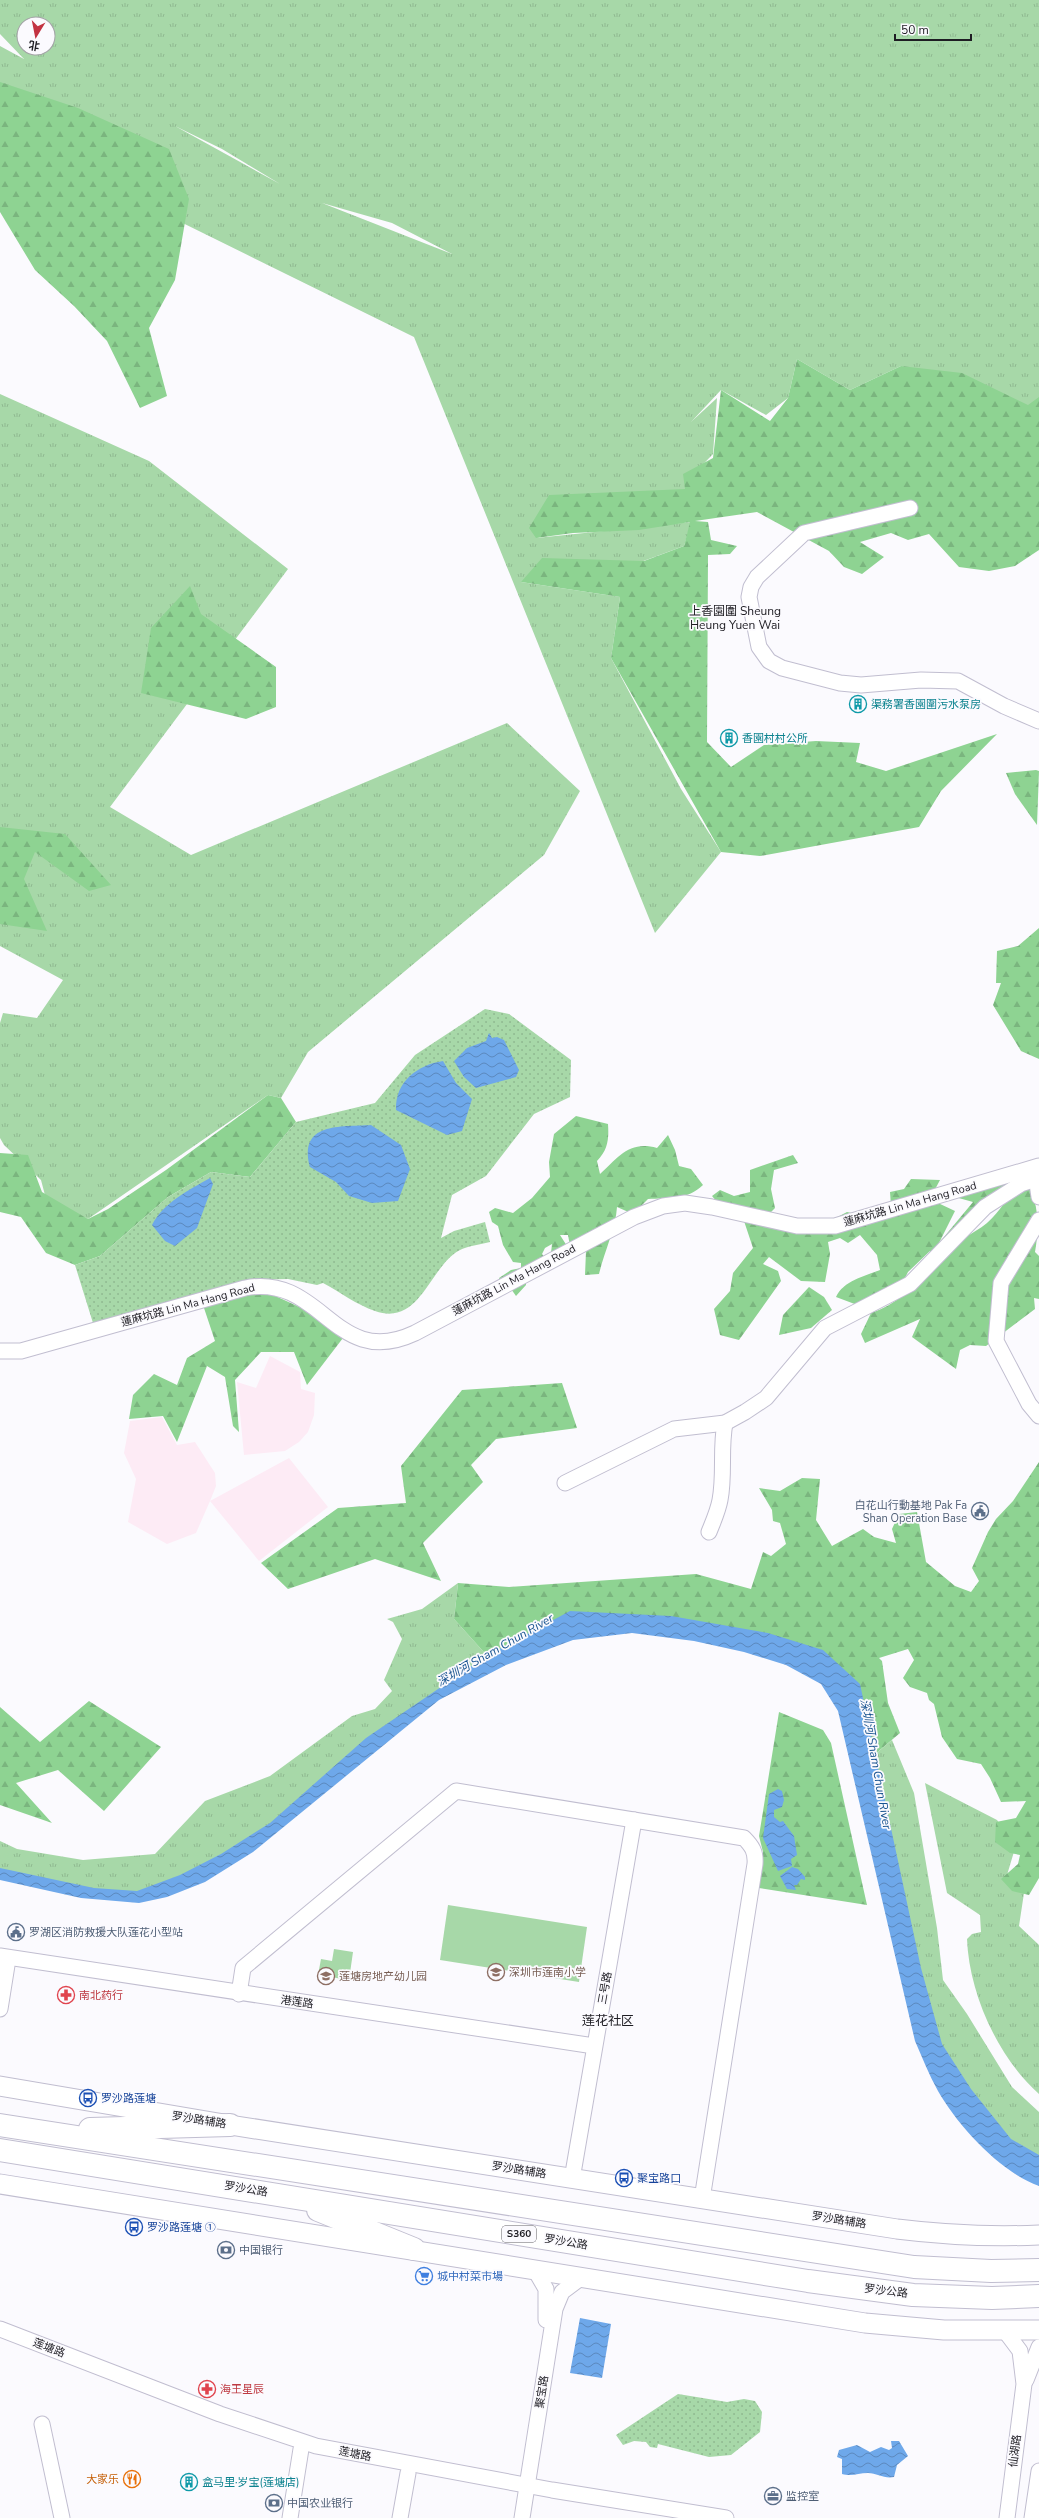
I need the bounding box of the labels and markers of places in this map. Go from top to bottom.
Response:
building icon: 渠務署香園圍污水泵房 [848,694,868,714]
place label: 渠務署香園圍污水泵房 [871,697,981,712]
building icon: 香園村村公所 [719,728,739,748]
place label: 香園村村公所 [742,731,808,746]
place label: 白花山行動基地 Pak Fa Shan Operation Base [855,1498,967,1526]
public building icon: 白花山行動基地 Pak Fa Shan Operation Base [970,1501,990,1521]
public building icon: 罗湖区消防救援大队莲花小型站 [6,1922,26,1942]
place label: 罗湖区消防救援大队莲花小型站 [29,1925,183,1940]
school or university icon: 深圳市莲南小学 [486,1962,506,1982]
place label: 深圳市莲南小学 [509,1965,586,1980]
school or university icon: 莲塘房地产幼儿园 [316,1966,336,1986]
place label: 莲塘房地产幼儿园 [339,1969,427,1984]
pharmacy icon: 南北药行 [56,1985,76,2005]
place label: 南北药行 [79,1988,123,2003]
bus stop icon: 罗沙路莲塘 [78,2088,98,2108]
place label: 罗沙路莲塘 [101,2091,156,2106]
bus stop icon: 聚宝路口 [614,2168,634,2188]
place label: 聚宝路口 [637,2171,681,2186]
bus stop icon: 罗沙路莲塘 ① [124,2217,144,2237]
place label: 罗沙路莲塘 ① [147,2220,216,2235]
bank icon: 中国银行 [216,2240,236,2260]
place label: 中国银行 [239,2243,283,2258]
supermarket icon: 城中村菜市場 [414,2266,434,2286]
place label: 城中村菜市場 [437,2269,503,2284]
pharmacy icon: 海王星辰 [197,2379,217,2399]
place label: 海王星辰 [220,2382,264,2397]
restaurant icon: 大家乐 [122,2469,142,2489]
place label: 大家乐 [86,2472,119,2487]
building icon: 盒马里·岁宝(莲塘店) [179,2472,199,2492]
place label: 盒马里·岁宝(莲塘店) [202,2475,299,2490]
office icon: 监控室 [763,2486,783,2506]
place label: 监控室 [786,2489,819,2504]
bank icon: 中国农业银行 [264,2493,284,2513]
place label: 中国农业银行 [287,2496,353,2511]

